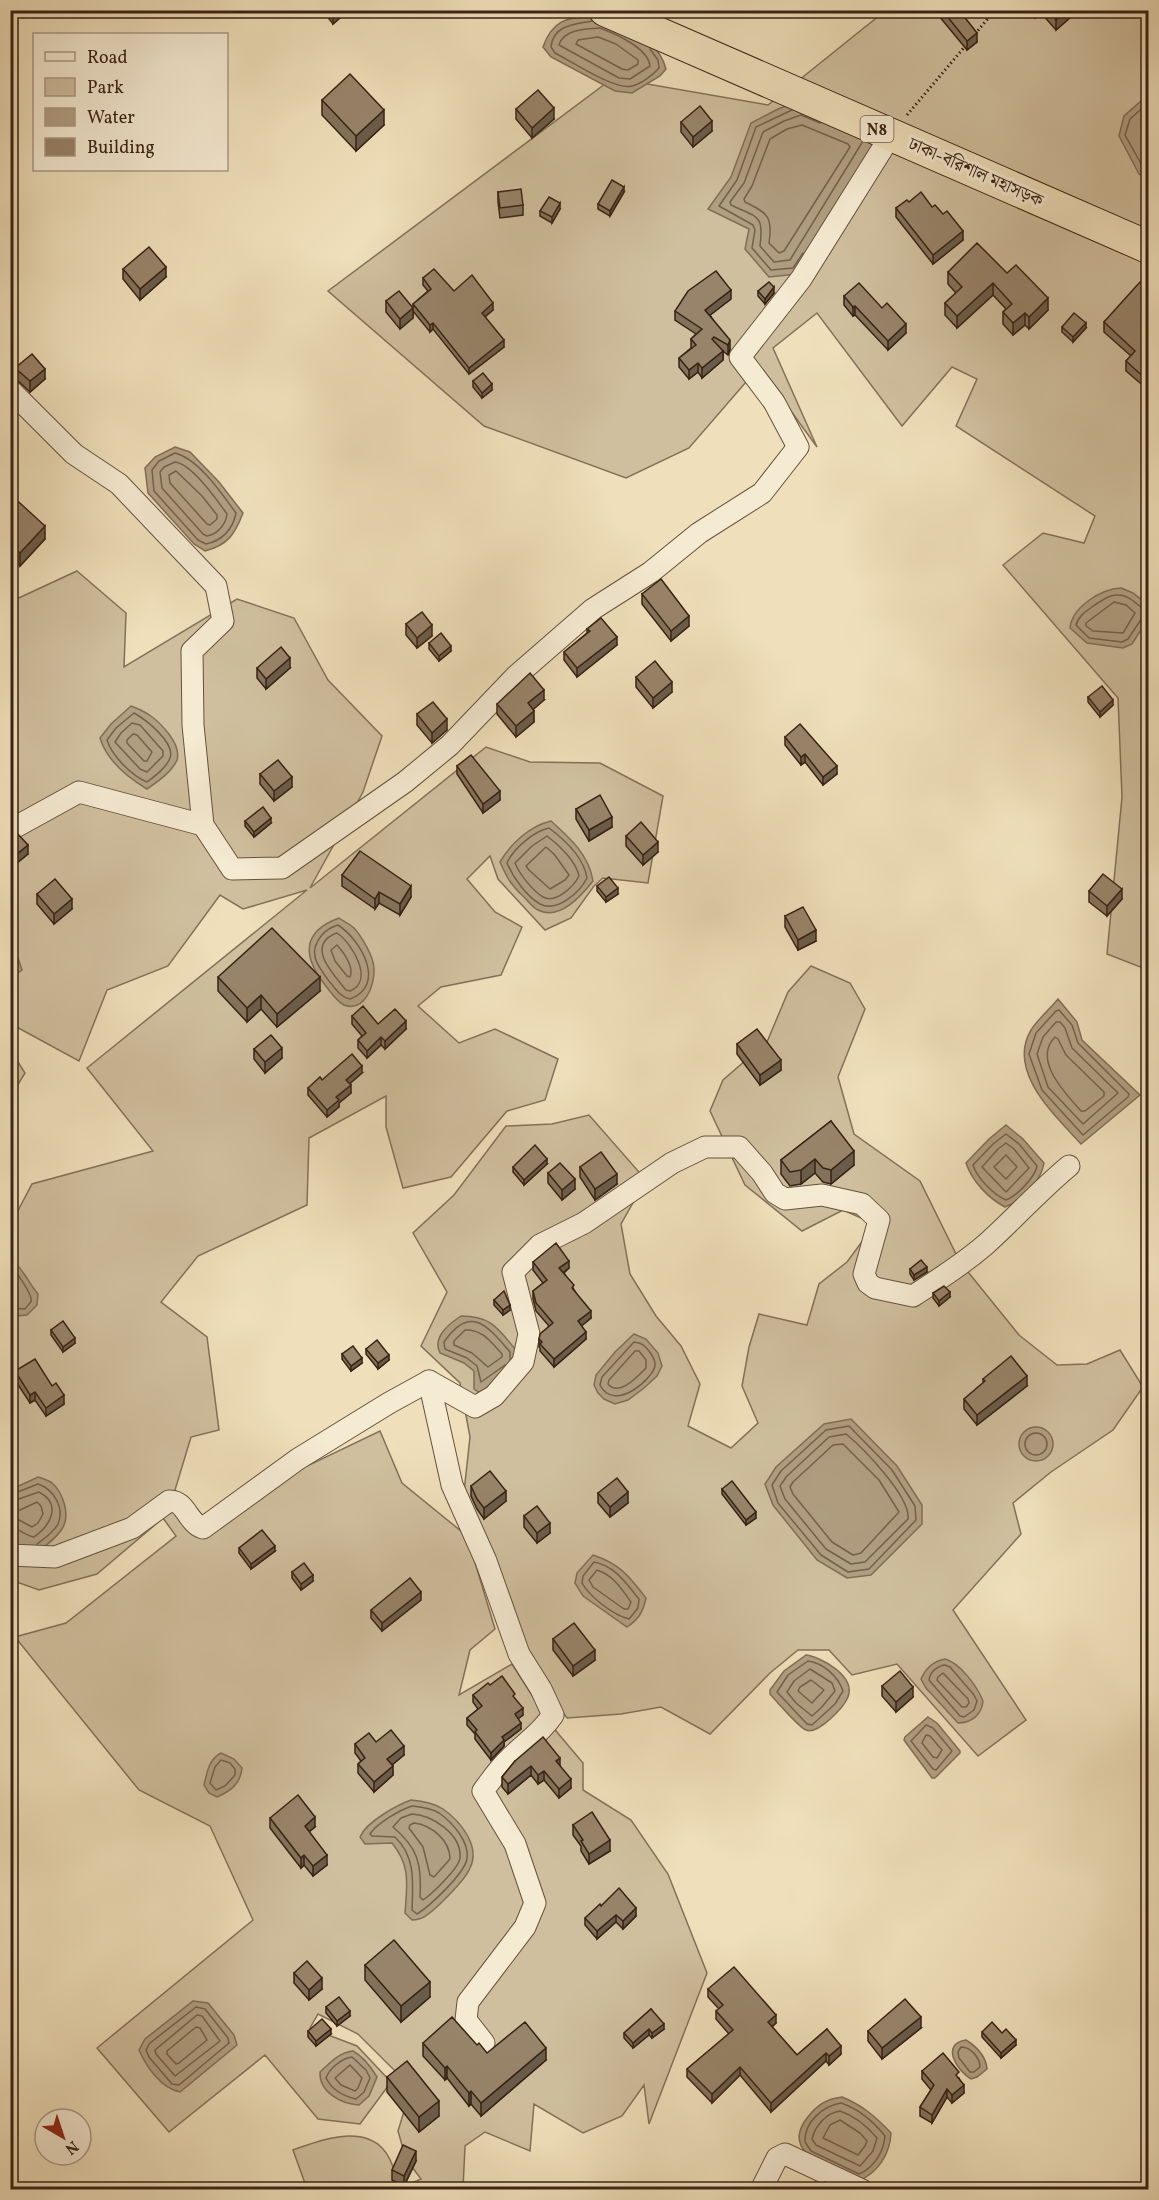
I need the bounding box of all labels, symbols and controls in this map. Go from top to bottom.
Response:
legend [33,33,228,171]
text: Road [87,46,128,71]
text: Park [87,76,124,101]
text: Water [87,106,135,131]
road number: N8 [860,116,894,142]
street label: ঢাকা-বরিশাল মহাসড়ক [903,132,1048,215]
text: Building [87,136,155,161]
north arrow [33,2107,93,2167]
text: N [59,2135,83,2160]

